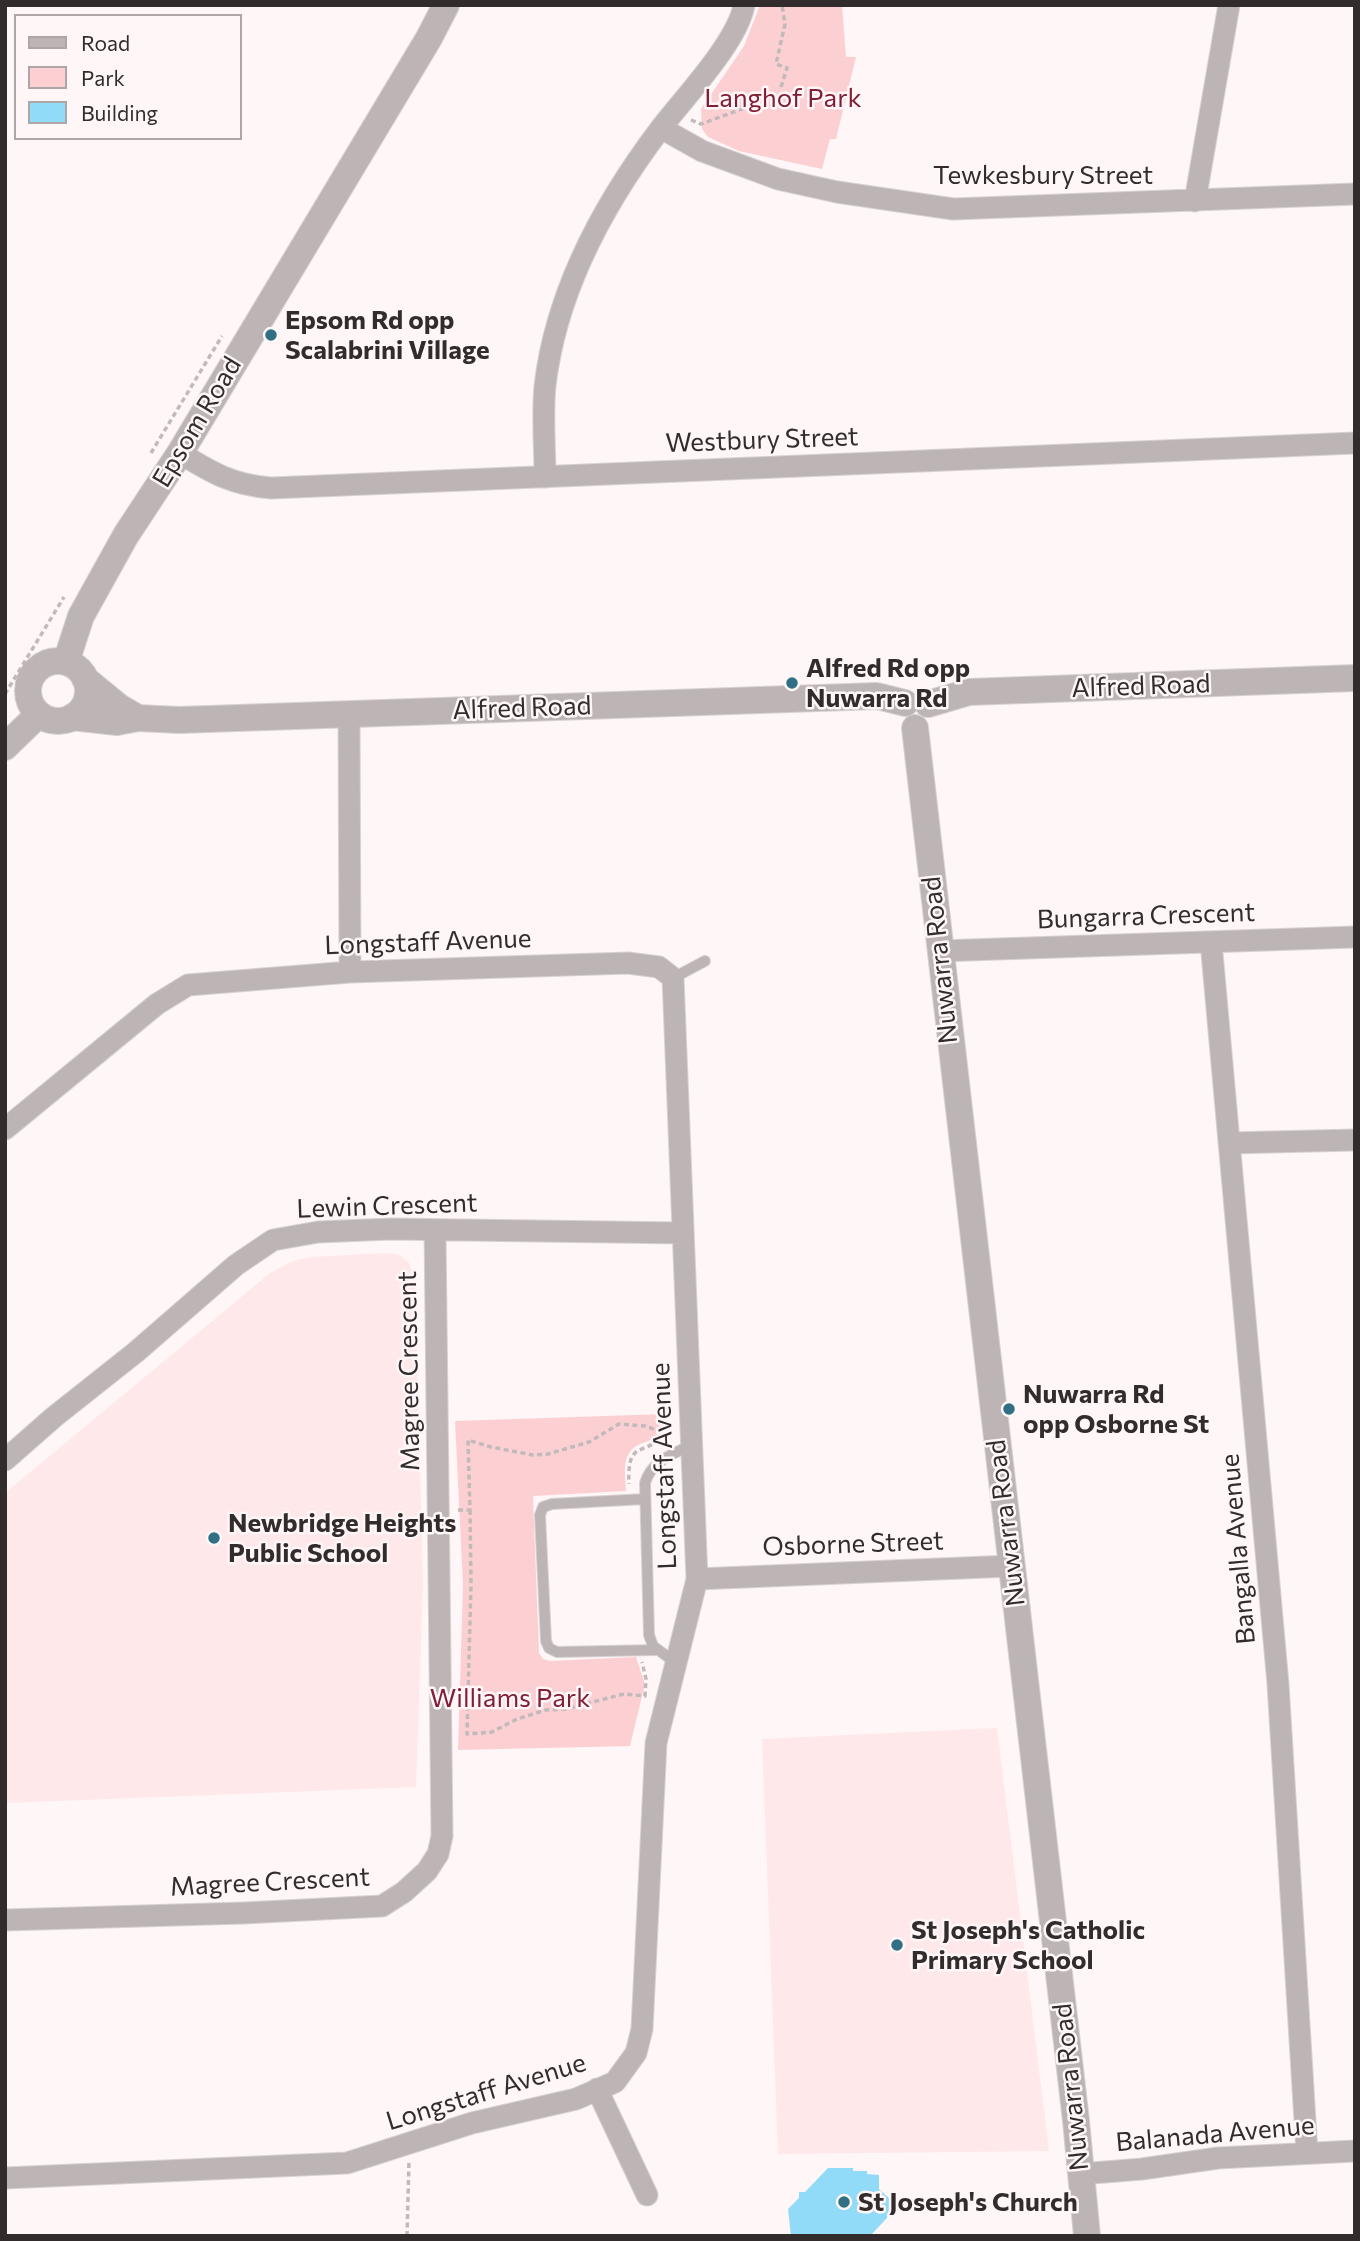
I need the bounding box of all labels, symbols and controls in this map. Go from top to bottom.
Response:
legend [14,14,242,140]
text: Road [81,30,130,55]
text: Park [81,65,125,90]
park label: Langhof Park [704,82,862,114]
text: Building [81,100,158,125]
street label: Tewkesbury Street [933,159,1153,191]
place label: Epsom Rd opp Scalabrini Village [285,304,490,366]
marker: Epsom Rd opp Scalabrini Village [263,327,279,343]
street label: Epsom Road [146,351,248,493]
street label: Westbury Street [665,421,859,459]
place label: Alfred Rd opp Nuwarra Rd [806,652,970,714]
street label: Alfred Road [1071,668,1211,704]
marker: Alfred Rd opp Nuwarra Rd [784,675,800,691]
street label: Alfred Road [452,690,592,726]
street label: Nuwarra Road [916,875,964,1045]
street label: Bungarra Crescent [1036,897,1256,935]
street label: Longstaff Avenue [324,923,532,961]
street label: Lewin Crescent [296,1187,478,1225]
street label: Magree Crescent [392,1271,426,1471]
street label: Longstaff Avenue [645,1362,683,1570]
place label: Nuwarra Rd opp Osborne St [1023,1378,1209,1440]
marker: Nuwarra Rd opp Osborne St [1001,1401,1017,1417]
street label: Nuwarra Road [980,1438,1032,1608]
street label: Bangalla Avenue [1214,1452,1262,1646]
place label: Newbridge Heights Public School [228,1507,456,1568]
street label: Osborne Street [762,1525,944,1563]
marker: Newbridge Heights Public School [206,1530,222,1546]
park label: Williams Park [430,1682,590,1714]
street label: Magree Crescent [169,1861,371,1903]
place label: St Joseph's Catholic Primary School [911,1914,1145,1976]
marker: St Joseph's Catholic Primary School [889,1937,905,1953]
street label: Nuwarra Road [1047,2002,1095,2172]
street label: Longstaff Avenue [382,2047,590,2137]
street label: Balanada Avenue [1114,2110,1316,2158]
place label: St Joseph's Church [858,2186,1078,2218]
marker: St Joseph's Church [836,2194,852,2210]

